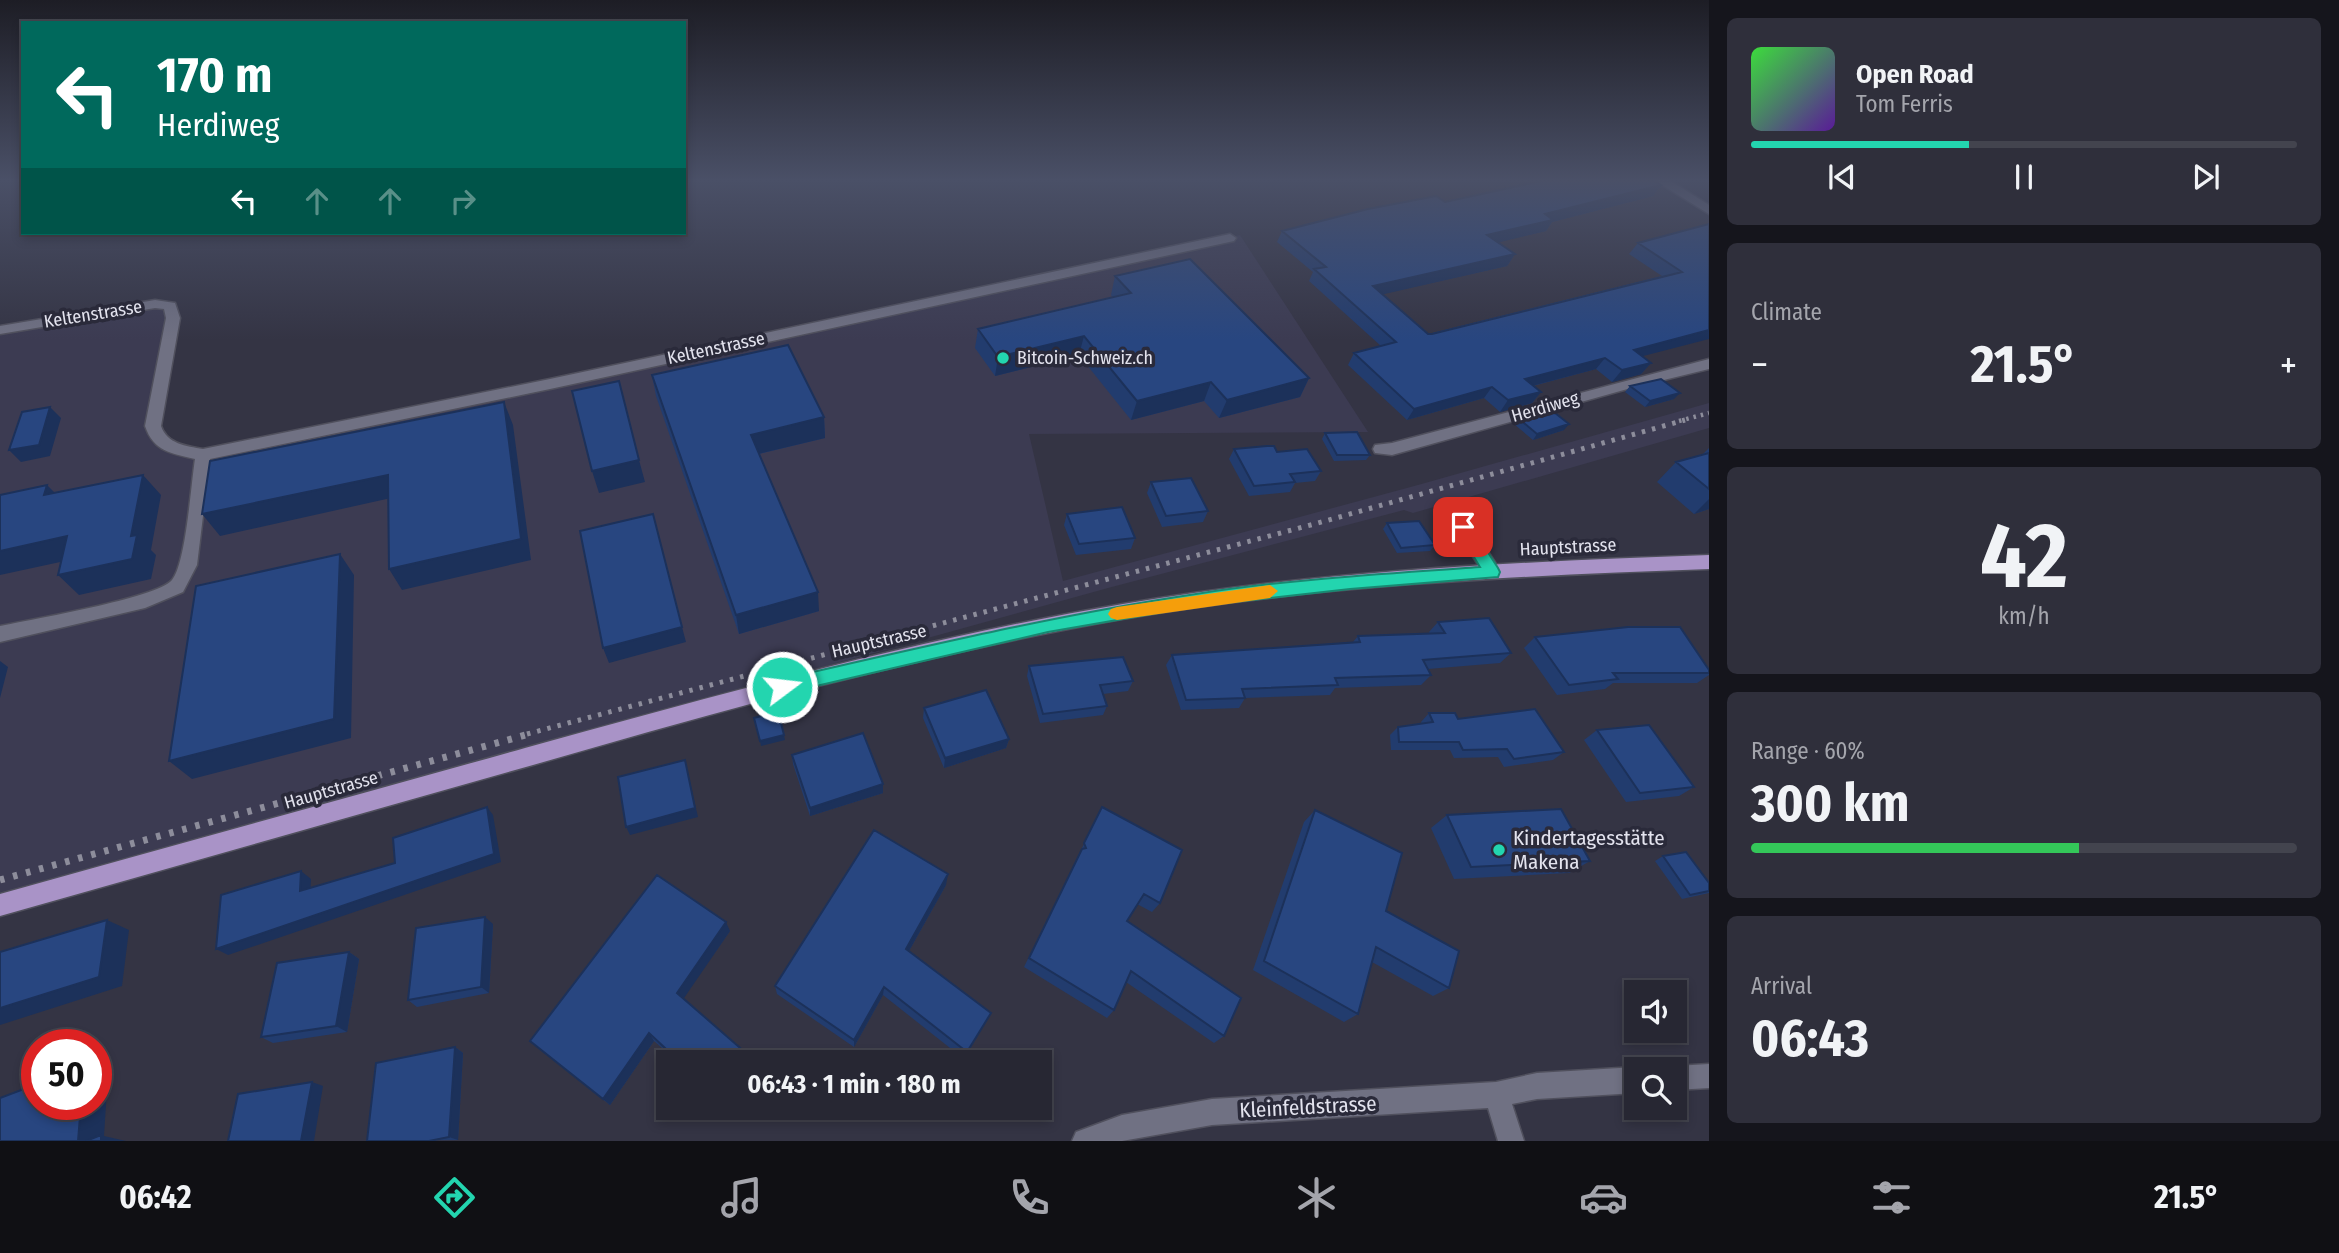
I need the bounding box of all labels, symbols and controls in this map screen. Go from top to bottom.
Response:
text: 170 m [157,46,273,105]
icon: left [42,49,133,140]
text: Open Road [1856,59,1974,90]
text: Tom Ferris [1856,90,1953,118]
text: Herdiweg [157,106,280,144]
icon: previous [1823,158,1861,196]
icon: pause [2005,158,2043,196]
icon: next [2187,158,2225,196]
icon: left [225,182,263,220]
icon: ahead [298,182,336,220]
icon: ahead [371,182,409,220]
icon: right [444,182,482,220]
street label: Keltenstrasse [42,295,144,333]
text: Climate [1751,298,1822,326]
street label: Keltenstrasse [665,327,767,369]
text: 21.5° [1970,333,2077,396]
text: − [1751,342,1768,388]
text: + [2280,342,2297,388]
place label: Bitcoin-Schweiz.ch [1017,347,1153,369]
marker: Bitcoin-Schweiz.ch [995,350,1011,366]
street label: Herdiweg [1509,387,1582,427]
pin [1433,497,1493,557]
text: 42 [1980,502,2068,611]
icon: arrive [1444,508,1482,546]
street label: Hauptstrasse [1519,533,1617,561]
text: km/h [1998,602,2050,630]
street label: Hauptstrasse [829,619,929,663]
position arrow [745,650,819,724]
text: Range · 60% [1751,737,1865,765]
street label: Hauptstrasse [281,766,381,814]
text: 300 km [1751,772,1909,835]
place label: Kindertagesstätte Makena [1513,825,1665,875]
marker: Kindertagesstätte Makena [1491,842,1507,858]
text: Arrival [1751,972,1812,1000]
map controls [1624,980,1687,1120]
button: sound [1624,980,1687,1043]
text: 06:43 [1751,1007,1869,1070]
speed limit sign: 50 [21,1029,112,1120]
button: search [1624,1057,1687,1120]
text: 06:43 · 1 min · 180 m [747,1069,961,1100]
street label: Kleinfeldstrasse [1239,1090,1377,1124]
icon: directions [430,1173,479,1222]
icon: music [717,1173,766,1222]
icon: phone [1005,1173,1054,1222]
icon: climate [1292,1173,1341,1222]
icon: car [1579,1173,1628,1222]
icon: filters [1867,1173,1916,1222]
text: 06:42 [119,1178,191,1216]
text: 21.5° [2154,1178,2220,1216]

